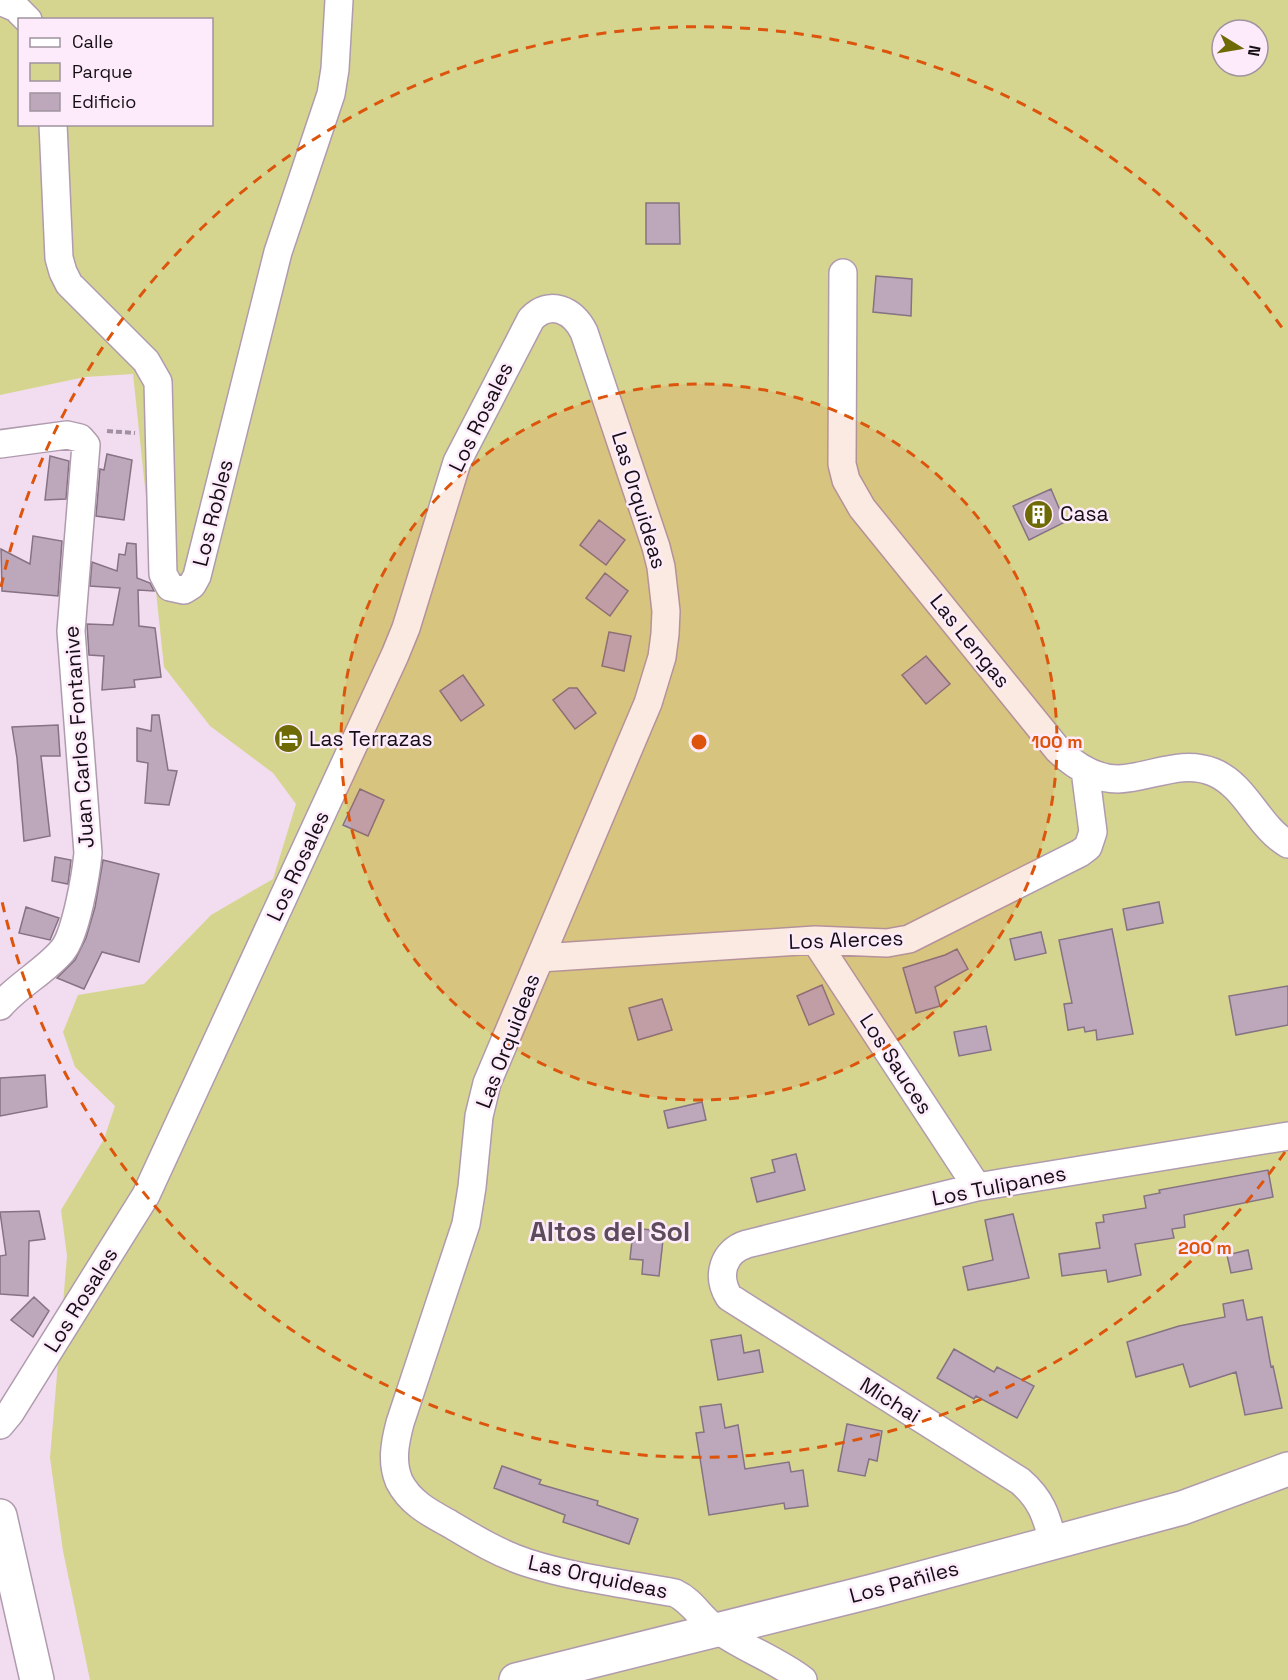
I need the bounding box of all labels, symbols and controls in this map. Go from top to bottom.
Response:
legend [18,18,213,126]
north arrow [1210,18,1270,78]
text: Calle [72,30,113,53]
text: N [1243,43,1266,58]
text: Parque [72,60,133,83]
text: Edificio [72,90,136,113]
street label: Los Rosales [442,357,519,476]
street label: Las Orquideas [606,428,673,572]
street label: Los Robles [186,457,239,569]
building icon: Casa [1023,498,1055,530]
place label: Casa [1060,500,1109,527]
street label: Las Lengas [924,588,1016,693]
street label: Juan Carlos Fontanive [57,625,100,849]
hotel icon: Las Terrazas [272,723,304,755]
place label: Las Terrazas [309,725,433,752]
text: 100 m [1031,730,1083,753]
centre of rings [689,732,709,752]
street label: Los Rosales [260,806,335,925]
street label: Los Alerces [788,924,904,955]
street label: Las Orquideas [469,970,546,1112]
street label: Los Sauces [854,1008,939,1119]
street label: Los Tulipanes [930,1159,1068,1212]
district label: Altos del Sol [530,1214,690,1249]
text: 200 m [1178,1236,1232,1259]
street label: Los Rosales [38,1242,123,1357]
street label: Michai [855,1371,925,1429]
street label: Las Orquideas [526,1549,670,1604]
street label: Los Pañiles [846,1554,961,1609]

